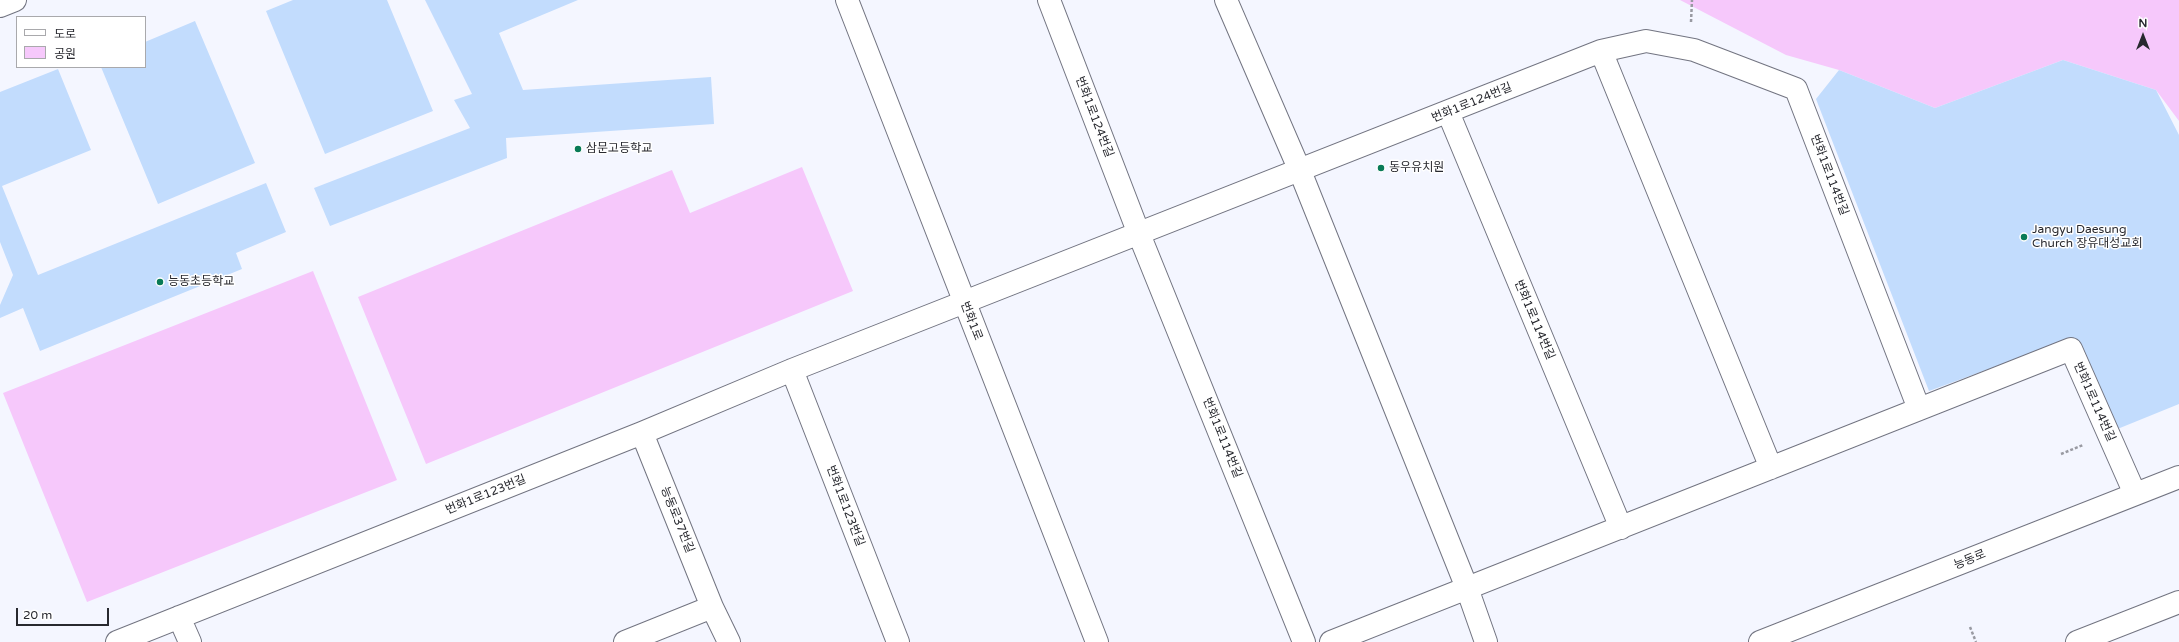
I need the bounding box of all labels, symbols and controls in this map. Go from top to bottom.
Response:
legend [16,16,146,68]
north arrow [2123,16,2163,56]
text: N [2139,17,2147,30]
text: 도로 [54,27,76,41]
text: 공원 [54,47,76,61]
street label: 번화1로124번길 [1072,75,1116,159]
street label: 번화1로124번길 [1430,80,1514,126]
street label: 번화1로114번길 [1807,133,1851,217]
place label: 삼문고등학교 [586,142,652,156]
marker: 삼문고등학교 [573,144,583,154]
place label: 동우유치원 [1389,161,1444,175]
marker: 동우유치원 [1376,163,1386,173]
place label: Jangyu Daesung Church 장유대성교회 [2032,223,2142,251]
marker: Jangyu Daesung Church 장유대성교회 [2019,232,2029,242]
place label: 능동초등학교 [168,275,234,289]
marker: 능동초등학교 [155,277,165,287]
street label: 번화1로114번길 [1511,278,1557,362]
street label: 번화1로 [957,299,985,343]
street label: 번화1로114번길 [2070,360,2118,444]
street label: 번화1로114번길 [1199,396,1245,480]
street label: 번화1로123번길 [823,464,867,548]
street label: 번화1로123번길 [444,472,528,518]
street label: 능동로37번길 [657,485,697,555]
street label: 능동로 [1952,547,1988,573]
scale bar [18,600,111,626]
text: 20 m [23,608,52,622]

